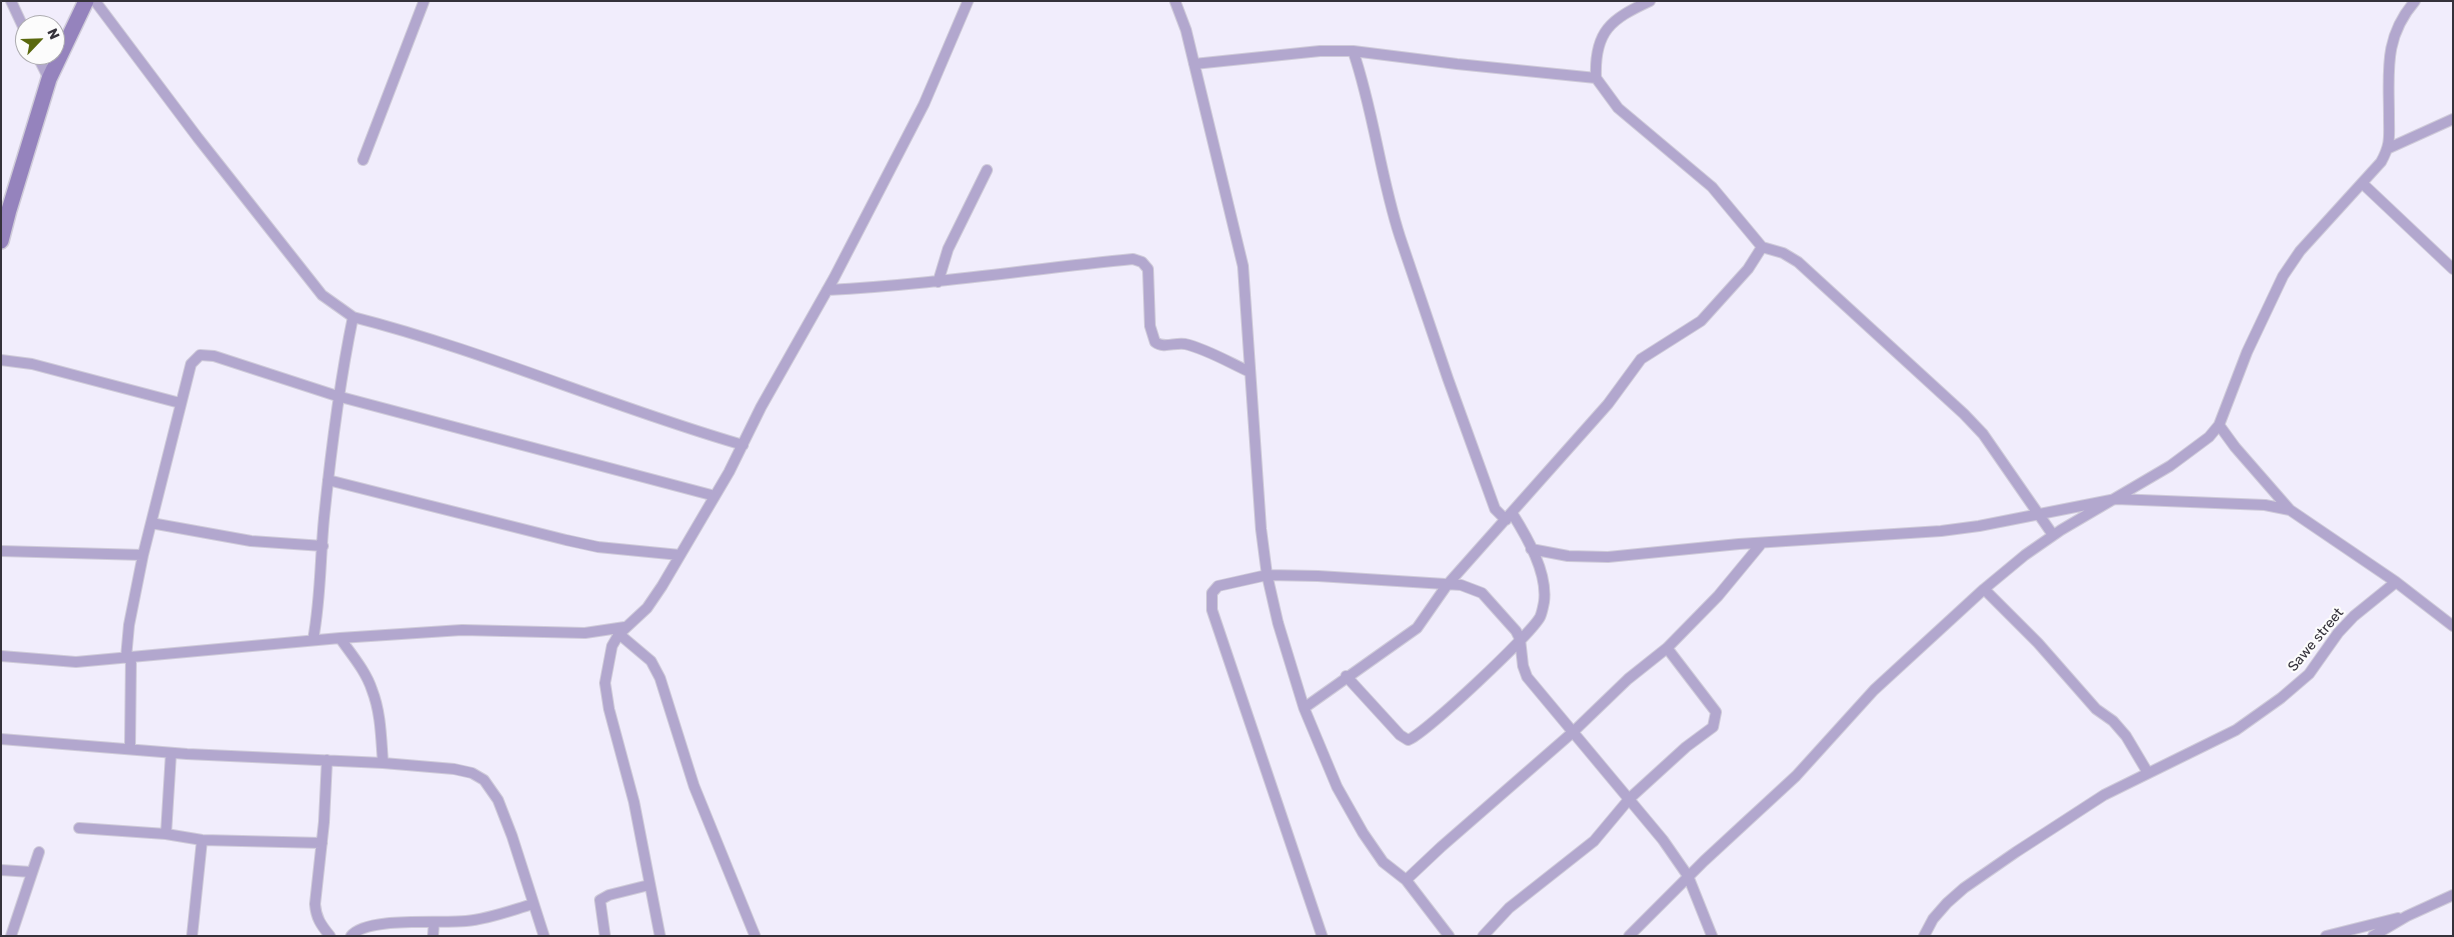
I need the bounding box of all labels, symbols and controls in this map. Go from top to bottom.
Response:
north arrow [15,15,65,65]
text: N [43,26,63,42]
street label: Sawe street [2285,605,2347,675]

